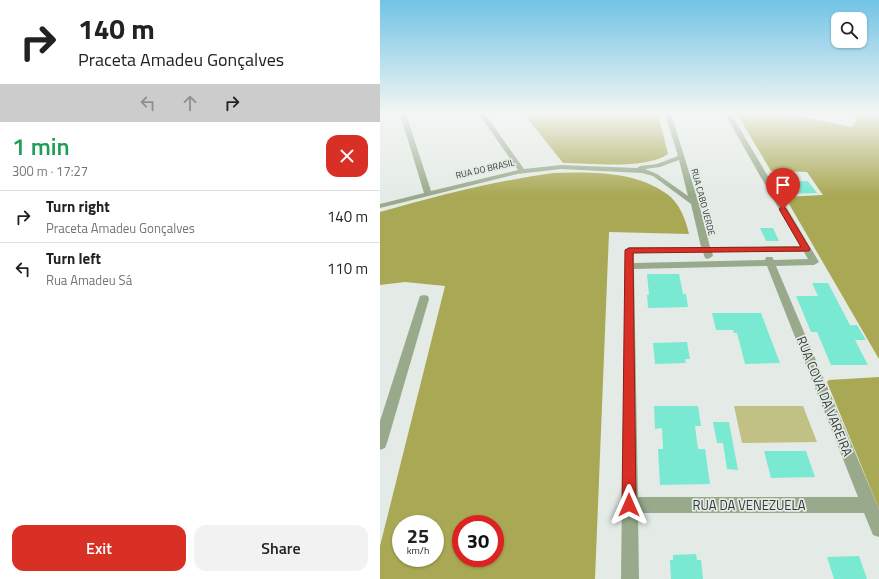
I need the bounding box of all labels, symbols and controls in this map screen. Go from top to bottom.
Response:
text: 140 m [78,7,155,50]
map controls [831,12,867,48]
button: search [831,12,867,48]
icon: right [12,16,64,68]
text: Praceta Amadeu Gonçalves [78,46,284,73]
icon: left [137,92,159,114]
icon: ahead [179,92,201,114]
icon: right [221,92,243,114]
text: 1 min [12,128,70,164]
button: close [326,135,368,177]
street label: RUA DO BRASIL [454,155,516,182]
text: 300 m · 17:27 [12,161,88,181]
street label: RUA CABO VERDE [688,167,719,237]
pin [766,168,800,209]
icon: arrive [772,174,794,196]
text: Turn right [46,195,110,218]
text: 140 m [327,205,368,228]
icon: right [12,206,34,228]
text: Praceta Amadeu Gonçalves [46,218,195,238]
text: Turn left [46,247,101,270]
text: 110 m [327,257,368,280]
icon: left [12,258,34,280]
text: Rua Amadeu Sá [46,270,132,290]
street label: RUA COVA DA VAREIRA [792,333,858,459]
position arrow [608,484,650,526]
street label: RUA DA VENEZUELA [693,495,806,515]
speed limit sign: 30 [452,515,504,567]
text: 25 [407,520,429,551]
button: Exit [12,525,186,571]
button: Share [194,525,368,571]
text: km/h [407,543,429,558]

